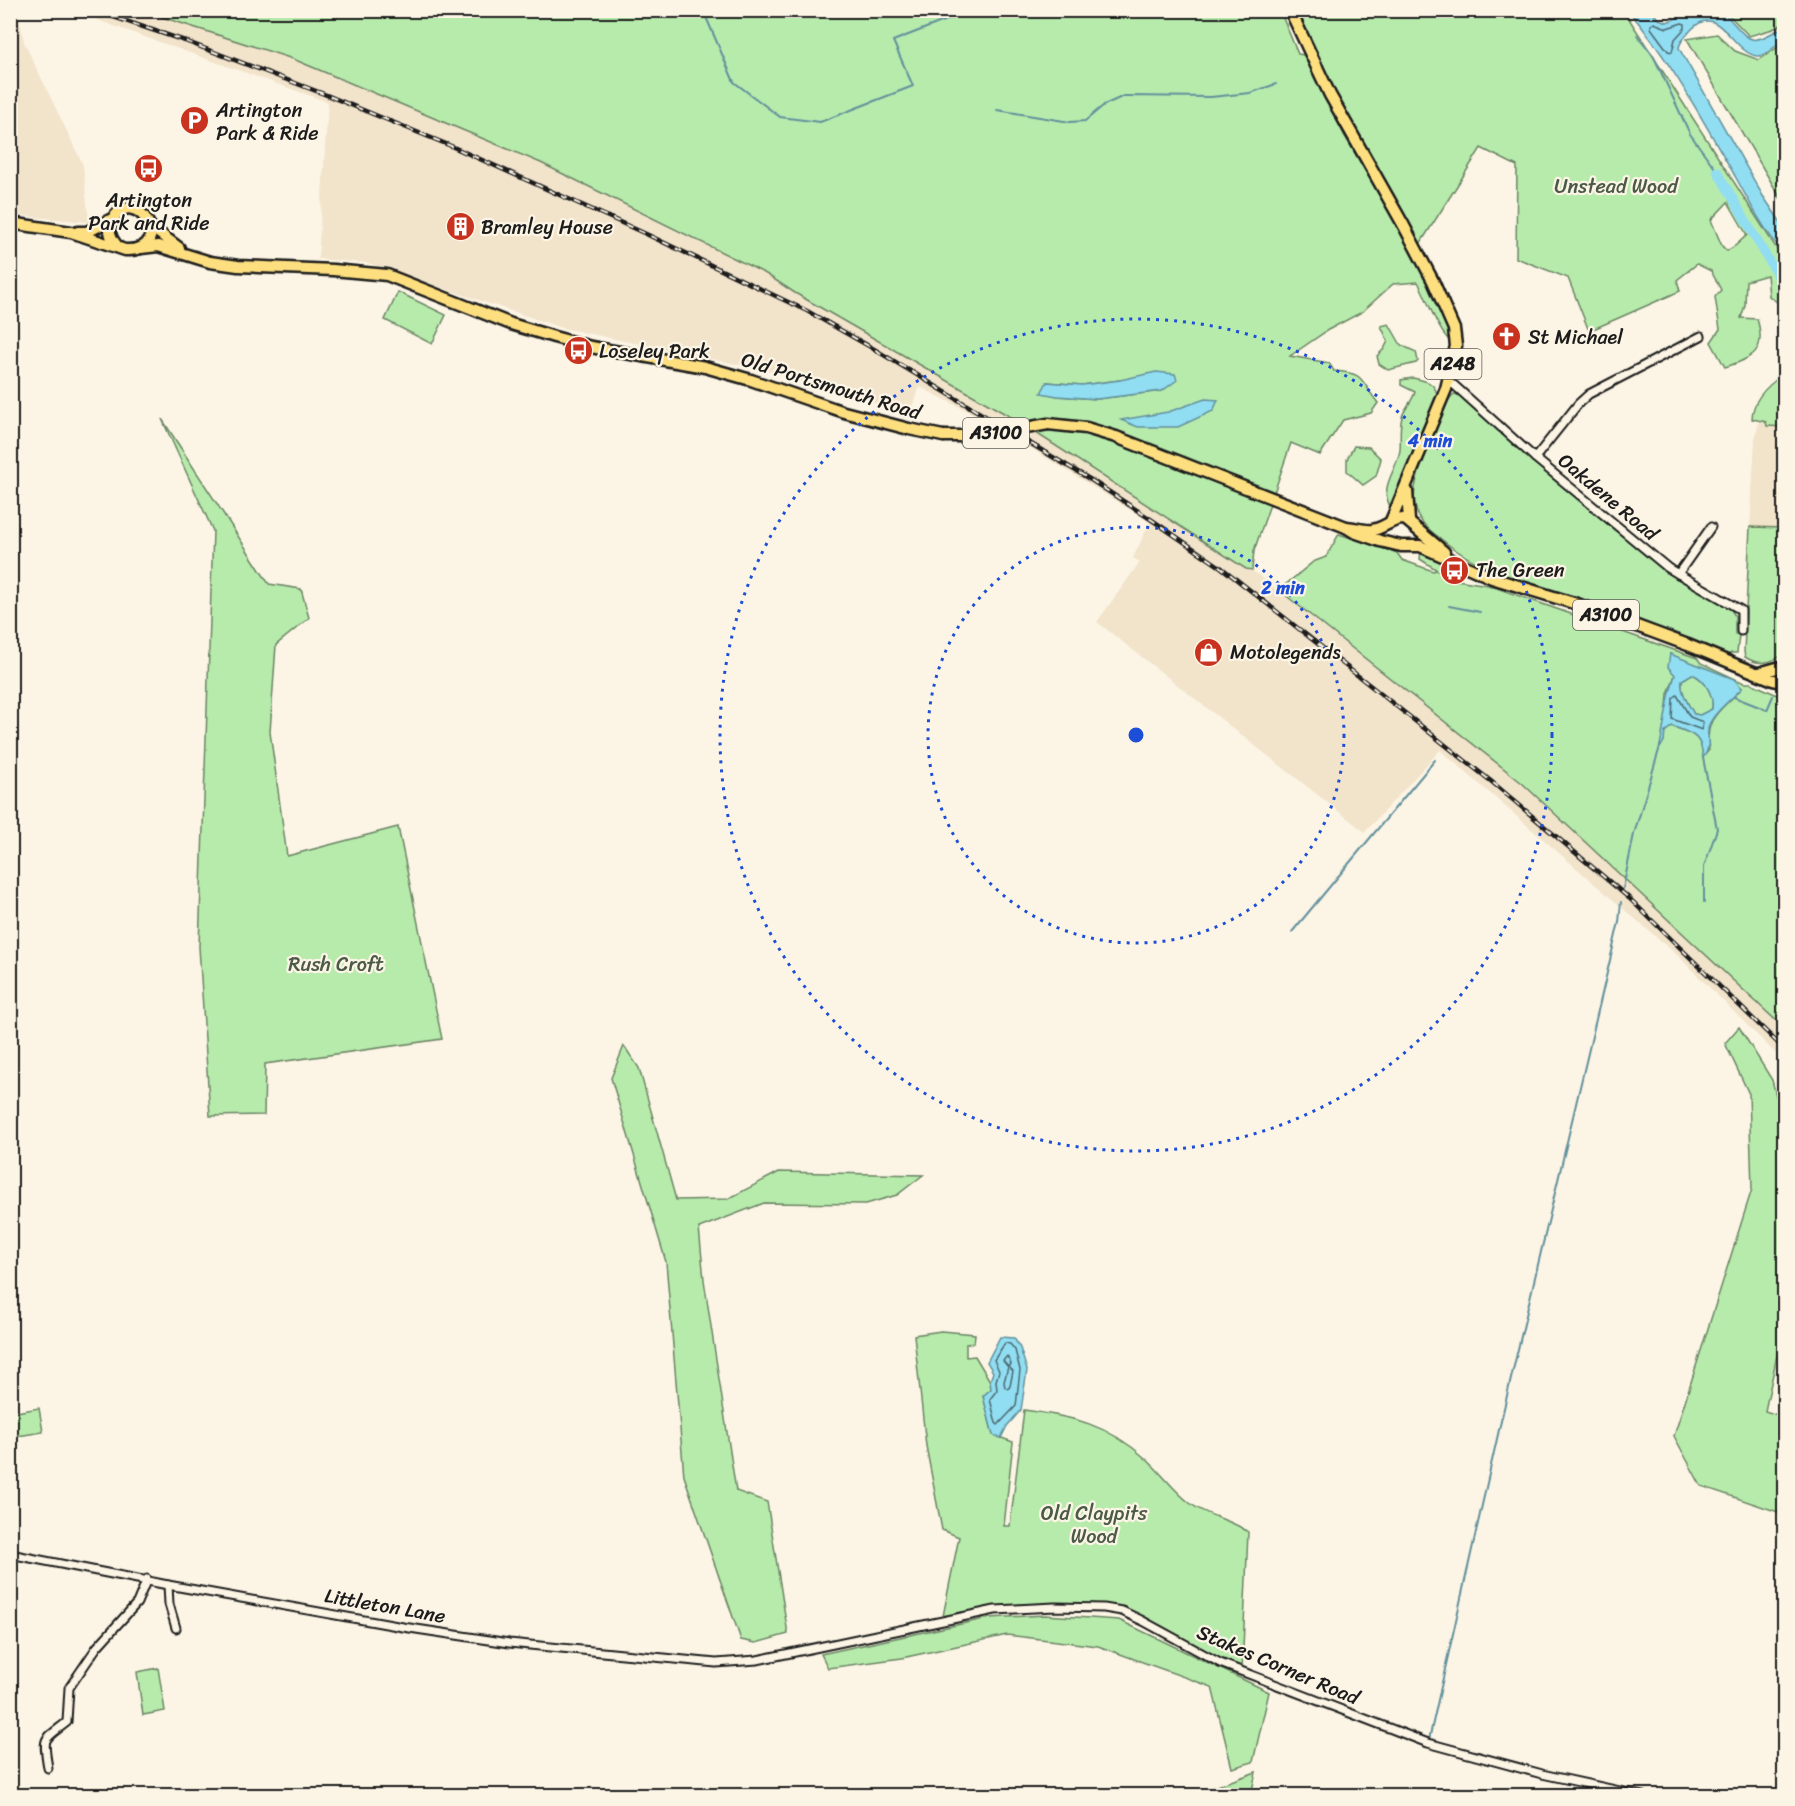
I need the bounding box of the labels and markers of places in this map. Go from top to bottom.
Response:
place label: Artington Park & Ride [215,93,319,151]
parking icon: Artington Park & Ride [179,105,211,137]
bus stop icon: Artington Park and Ride [133,153,165,185]
place label: Artington Park and Ride [88,183,210,241]
place label: Bramley House [481,210,613,245]
building icon: Bramley House [444,211,476,243]
place label: St Michael [1528,320,1624,355]
church icon: St Michael [1491,321,1523,353]
place label: Loseley Park [599,334,710,369]
bus stop icon: Loseley Park [562,335,594,367]
place label: The Green [1476,553,1565,588]
bus stop icon: The Green [1439,554,1471,586]
place label: Motolegends [1230,635,1341,670]
shop icon: Motolegends [1193,636,1225,668]
centre of rings [1126,725,1146,745]

